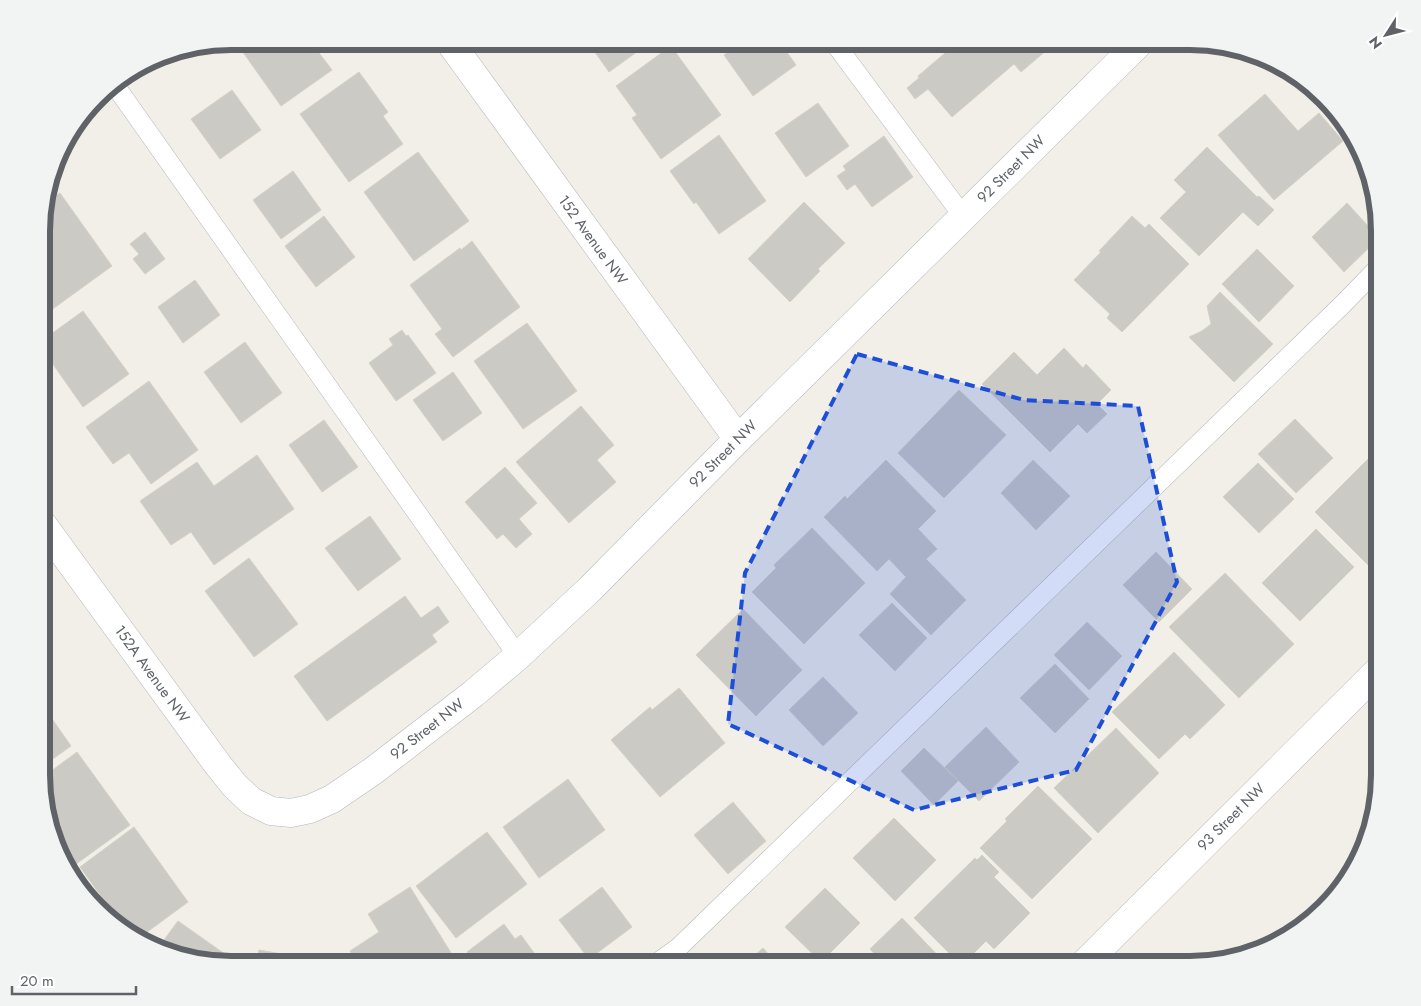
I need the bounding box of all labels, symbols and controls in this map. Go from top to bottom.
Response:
north arrow [1361,10,1411,60]
text: N [1364,32,1387,53]
street label: 92 Street NW [972,130,1050,208]
street label: 152 Avenue NW [553,191,633,289]
street label: 92 Street NW [684,415,762,493]
street label: 152A Avenue NW [109,621,195,727]
street label: 92 Street NW [385,693,469,765]
street label: 93 Street NW [1192,778,1270,856]
scale bar [12,964,136,996]
text: 20 m [20,970,54,992]

